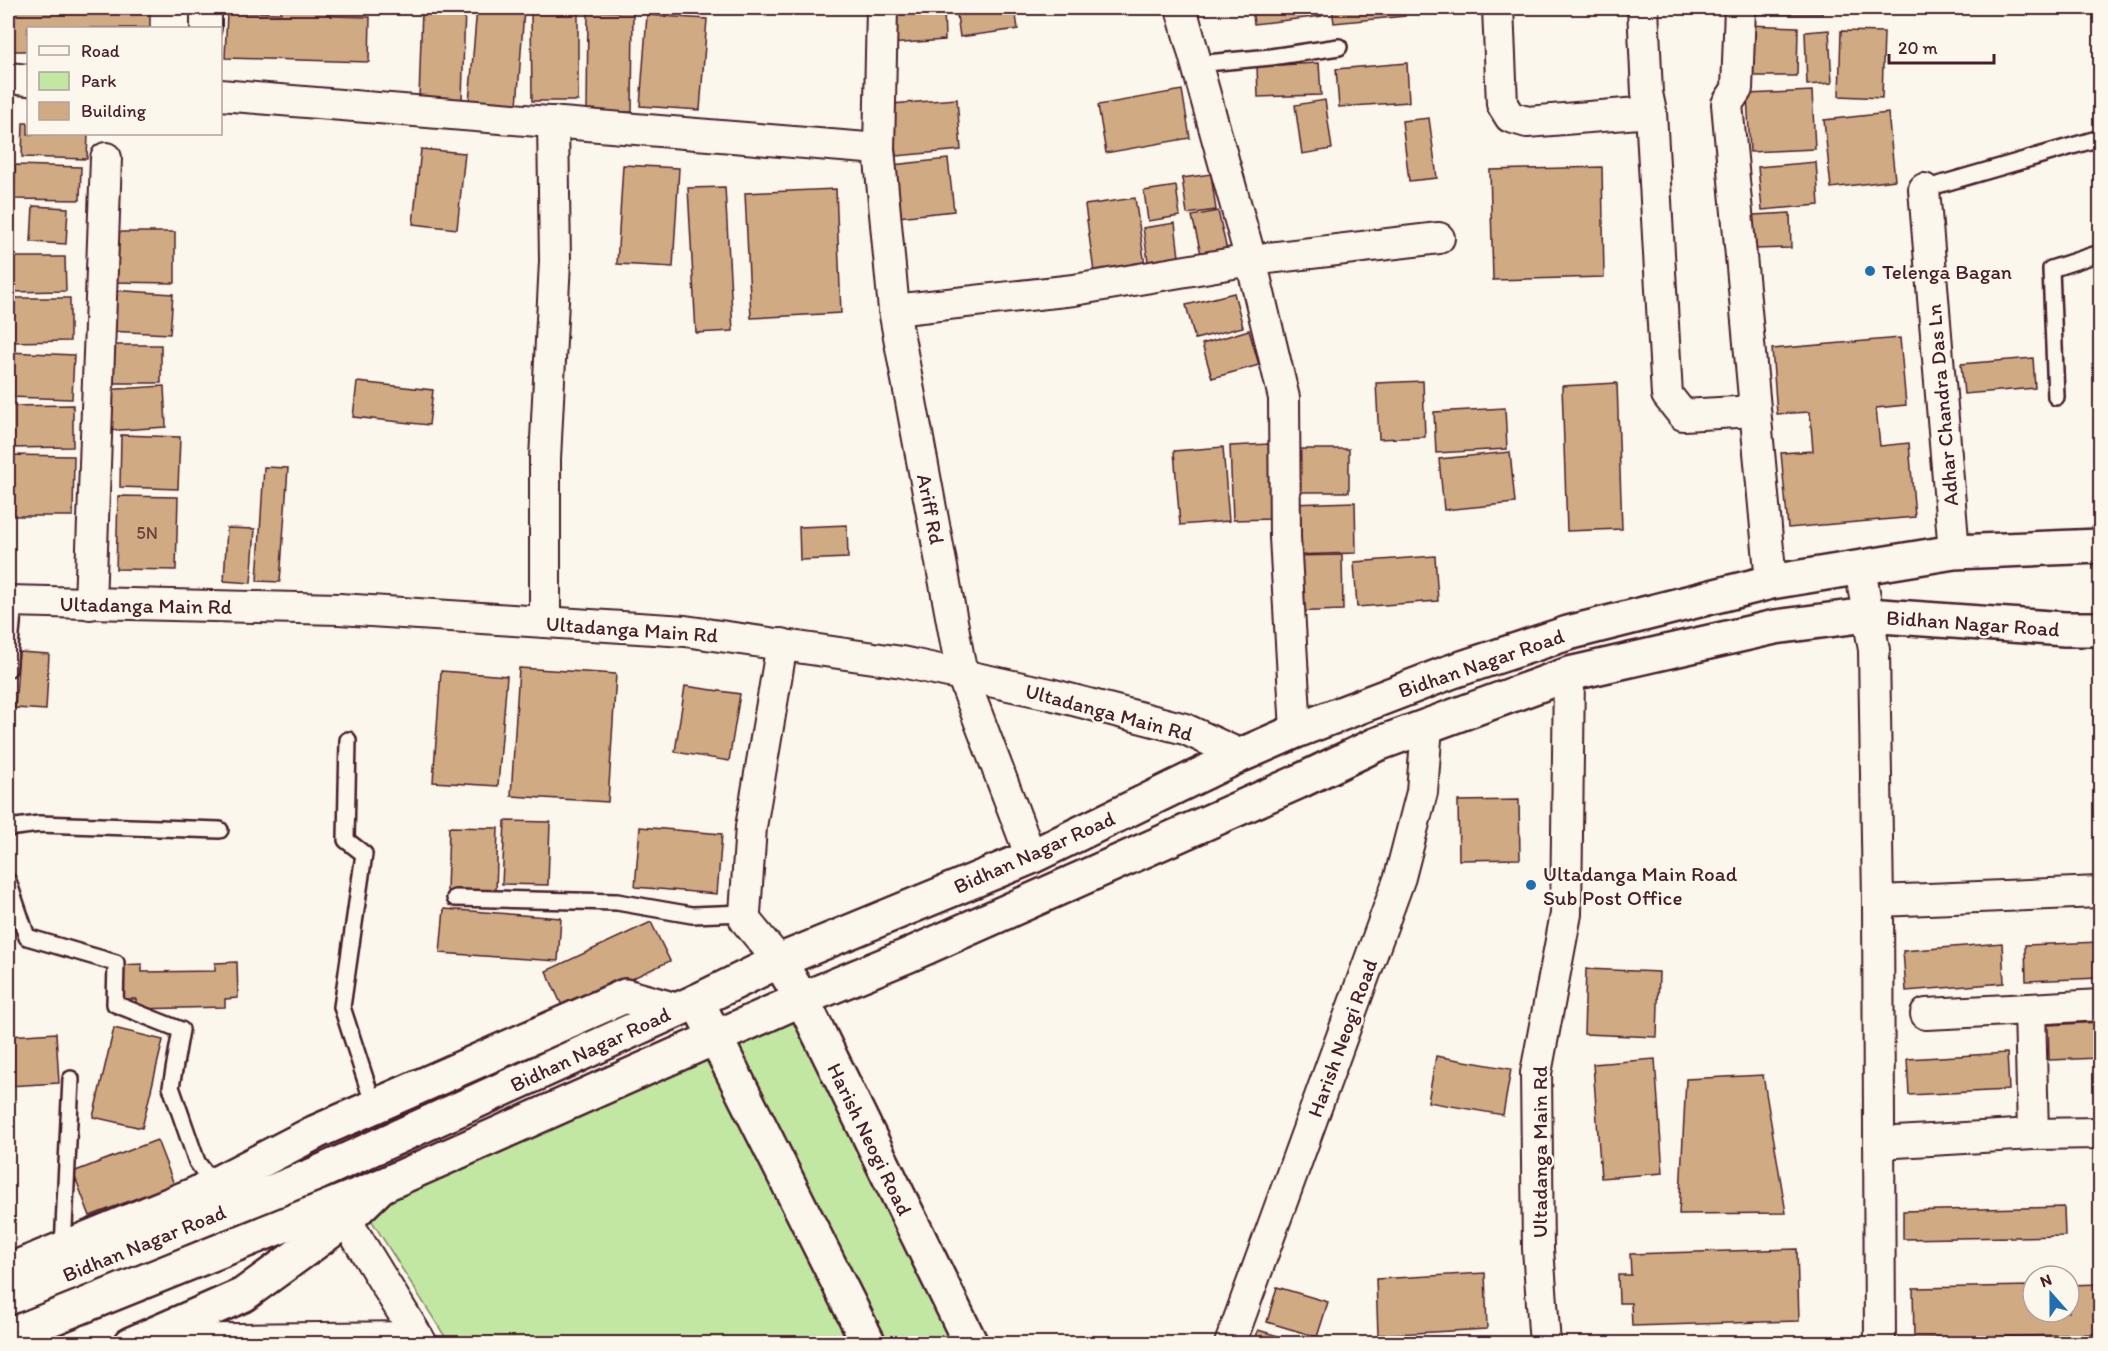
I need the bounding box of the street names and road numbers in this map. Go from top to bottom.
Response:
street label: Adhar Chandra Das Ln [1921,303,1963,507]
street label: Ariff Rd [912,472,950,546]
street label: Ultadanga Main Rd [59,591,233,619]
street label: Bidhan Nagar Road [1886,604,2061,642]
street label: Ultadanga Main Rd [545,611,719,648]
street label: Bidhan Nagar Road [1395,623,1568,703]
street label: Ultadanga Main Rd [1022,678,1196,747]
street label: Bidhan Nagar Road [950,805,1119,899]
street label: Harish Neogi Road [1302,956,1382,1120]
street label: Bidhan Nagar Road [506,1001,675,1097]
street label: Harish Neogi Road [822,1059,918,1219]
street label: Ultadanga Main Rd [1527,1065,1552,1238]
street label: Bidhan Nagar Road [59,1199,230,1287]

